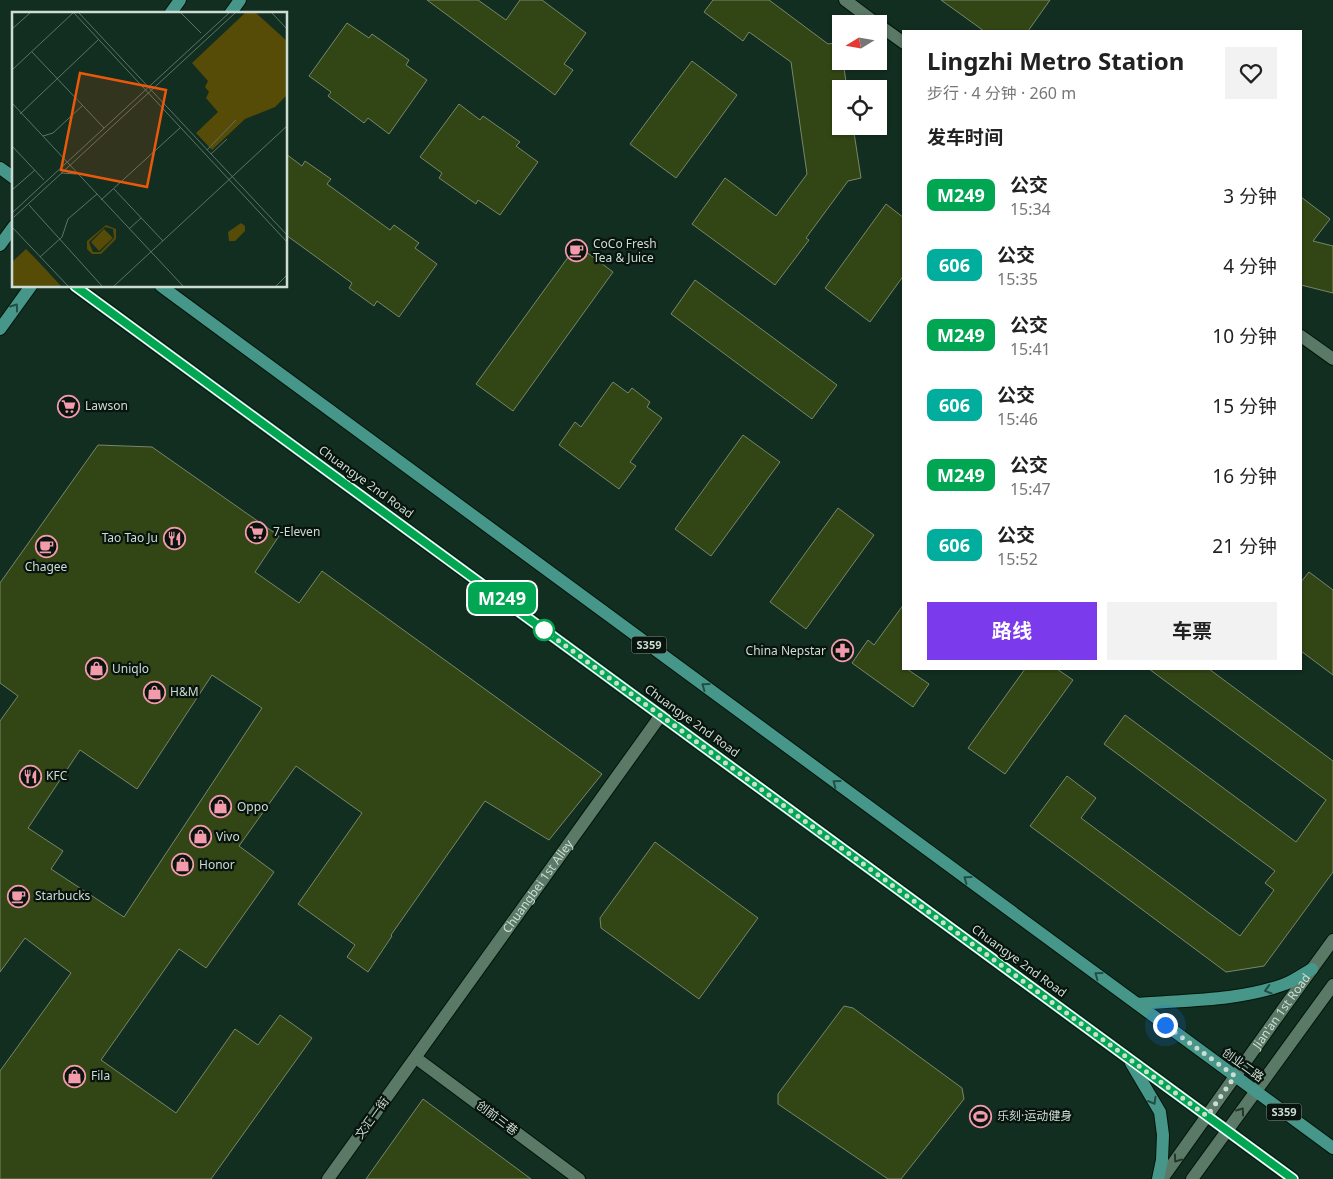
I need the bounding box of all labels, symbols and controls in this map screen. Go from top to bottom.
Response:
inset map [12,12,288,288]
north arrow [832,15,888,70]
map controls [832,15,887,135]
text: Lingzhi Metro Station [927,44,1184,77]
button: heart [1225,47,1277,99]
button: locate [832,80,887,135]
text: 步行 · 4 分钟 · 260 m [927,82,1076,104]
text: 发车时间 [927,124,1003,150]
text: 公交 [1010,172,1048,198]
text: M249 [937,183,985,207]
text: 3 分钟 [1223,183,1277,209]
text: 15:34 [1010,198,1051,220]
place label: CoCo Fresh Tea & Juice [593,235,657,266]
cafe icon: CoCo Fresh Tea & Juice [565,239,589,263]
text: 公交 [997,242,1035,268]
text: 606 [939,253,970,277]
text: 4 分钟 [1223,253,1277,279]
text: 15:35 [997,268,1038,290]
one-way arrow [10,304,18,313]
text: 公交 [1010,312,1048,338]
text: M249 [937,323,985,347]
text: 10 分钟 [1212,323,1277,349]
text: 15:41 [1010,338,1051,360]
text: 公交 [997,382,1035,408]
text: 606 [939,393,970,417]
text: 15 分钟 [1212,393,1277,419]
supermarket icon: Lawson [57,394,81,418]
place label: Lawson [85,397,128,414]
text: 15:46 [997,408,1038,430]
street label: Chuangye 2nd Road [315,441,417,522]
text: 公交 [1010,452,1048,478]
text: M249 [937,463,985,487]
text: 16 分钟 [1212,463,1277,489]
text: 15:47 [1010,478,1051,500]
supermarket icon: 7-Eleven [245,520,269,544]
text: 公交 [997,522,1035,548]
place label: 7-Eleven [273,523,320,540]
restaurant icon: Tao Tao Ju [162,526,186,550]
place label: Tao Tao Ju [102,529,158,546]
text: 606 [939,533,970,557]
text: 21 分钟 [1212,533,1277,559]
cafe icon: Chagee [34,534,58,558]
text: 15:52 [997,548,1038,570]
place label: Chagee [25,558,68,575]
line badge: M249 [467,582,537,614]
text: M249 [478,586,526,610]
button: 路线 [927,602,1097,660]
button: 车票 [1107,602,1277,660]
unlabelled marker [533,619,555,641]
road number: S359 [632,636,666,654]
pharmacy icon: China Nepstar [830,639,854,663]
place label: China Nepstar [746,642,826,659]
shop icon: Uniqlo [84,657,108,681]
place label: Uniqlo [112,660,149,677]
shop icon: H&M [142,680,166,704]
street label: Chuangye 2nd Road [641,680,743,761]
place label: H&M [170,683,199,700]
one-way arrow [701,683,711,692]
restaurant icon: KFC [18,764,42,788]
place label: KFC [46,767,68,784]
one-way arrow [833,780,842,788]
shop icon: Oppo [209,795,233,819]
place label: Oppo [237,798,268,815]
shop icon: Vivo [188,825,212,849]
place label: Vivo [216,828,240,845]
street label: Chuangbei 1st Alley [498,835,577,936]
shop icon: Honor [171,853,195,877]
place label: Honor [199,856,235,873]
one-way arrow [963,876,973,885]
cafe icon: Starbucks [7,884,31,908]
place label: Starbucks [35,887,91,904]
street label: Chuangye 2nd Road [968,920,1070,1001]
street label: Jian'an 1st Road [1248,970,1314,1053]
one-way arrow [1094,972,1104,981]
one-way arrow [1264,984,1272,994]
your location [1153,1013,1178,1038]
street label: 创业二路 [1219,1044,1268,1086]
shop icon: Fila [63,1064,87,1088]
place label: Fila [91,1067,110,1084]
street label: 文汇一街 [351,1093,393,1142]
one-way arrow [1147,1095,1157,1104]
street label: 创前三巷 [473,1096,522,1139]
sports icon: 乐刻·运动健身 [969,1104,993,1128]
road number: S359 [1266,1104,1302,1120]
place label: 乐刻·运动健身 [997,1107,1072,1124]
one-way arrow [1235,1107,1244,1117]
one-way arrow [1174,1153,1182,1162]

